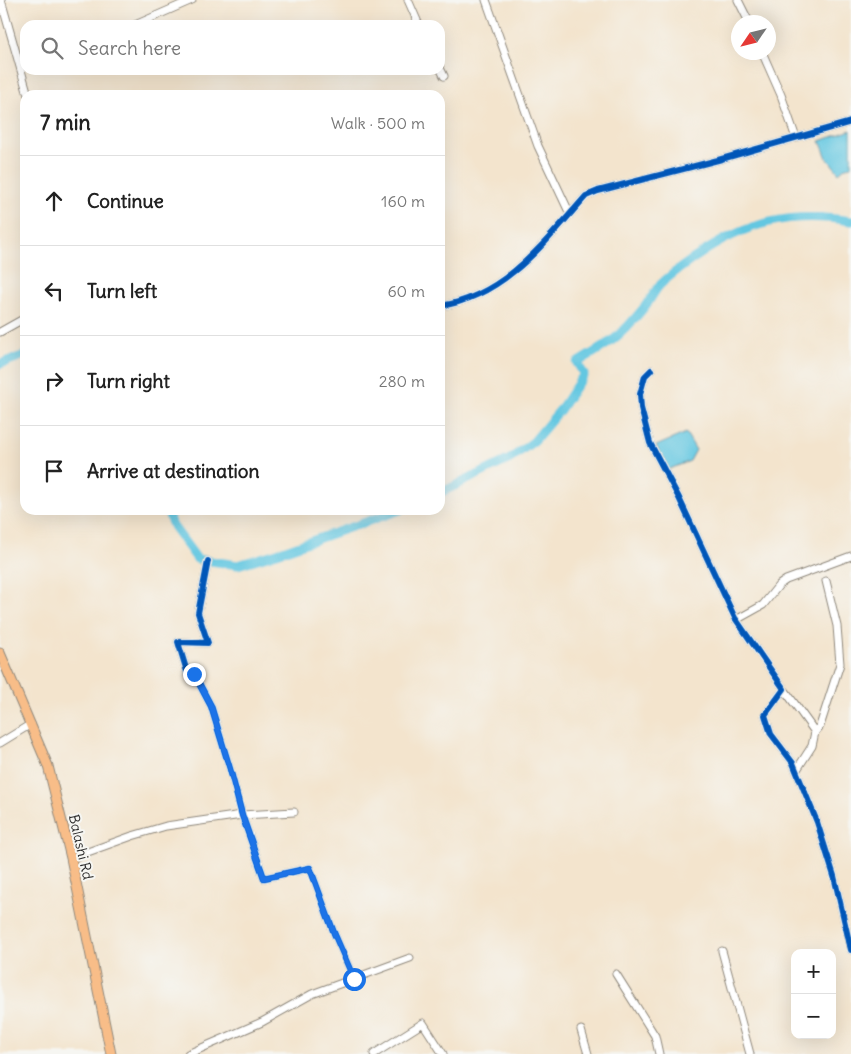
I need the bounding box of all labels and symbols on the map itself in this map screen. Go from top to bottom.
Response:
north arrow [731,15,776,60]
route end [183,663,206,686]
street label: Balashi Rd [65,813,97,881]
route start [343,968,366,991]

